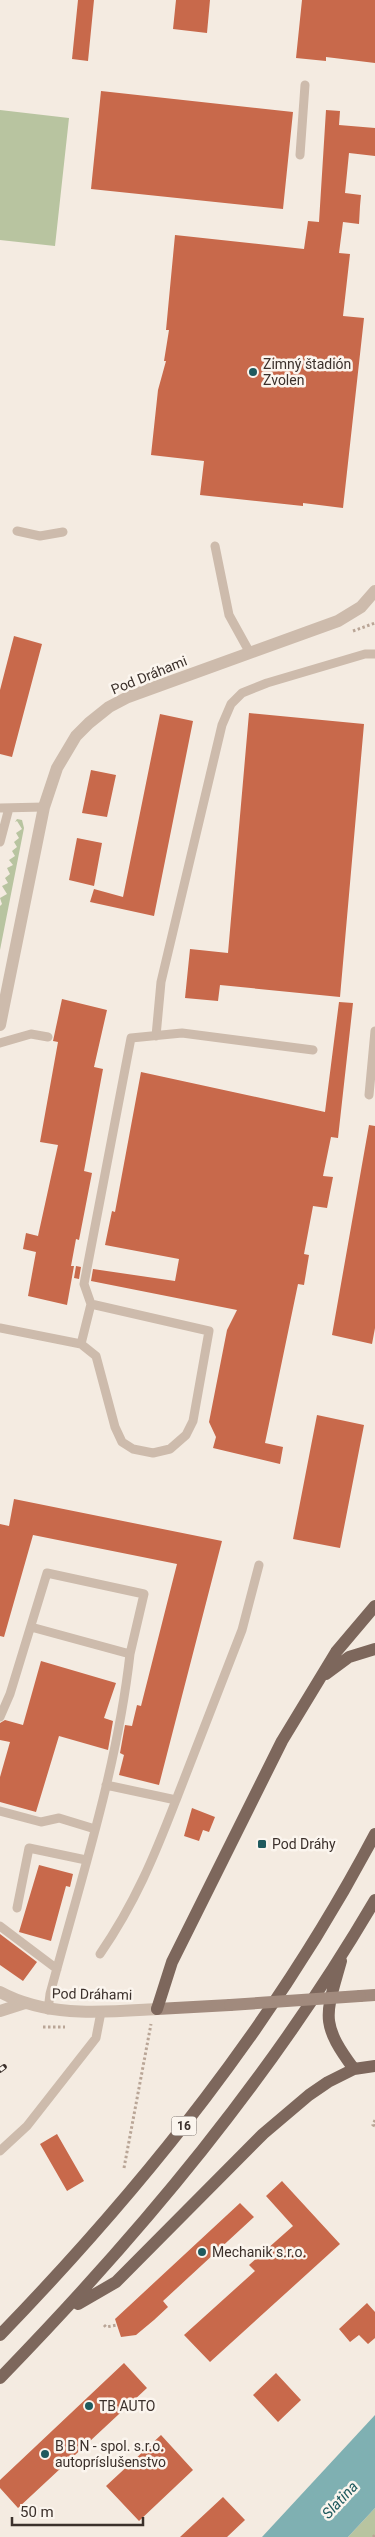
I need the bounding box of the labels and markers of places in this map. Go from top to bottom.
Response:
place label: Zimný štadión Zvolen [263,356,351,388]
marker: Zimný štadión Zvolen [247,366,259,378]
place label: Pod Dráhy [272,1836,336,1852]
marker: Pod Dráhy [256,1838,268,1850]
place label: Mechanik s.r.o. [212,2244,306,2260]
marker: Mechanik s.r.o. [196,2246,208,2258]
place label: TB AUTO [99,2398,155,2414]
marker: TB AUTO [83,2400,95,2412]
place label: B B N - spol. s.r.o. autopríslušenstvo [55,2438,166,2470]
marker: B B N - spol. s.r.o. autopríslušenstvo [39,2448,51,2460]

